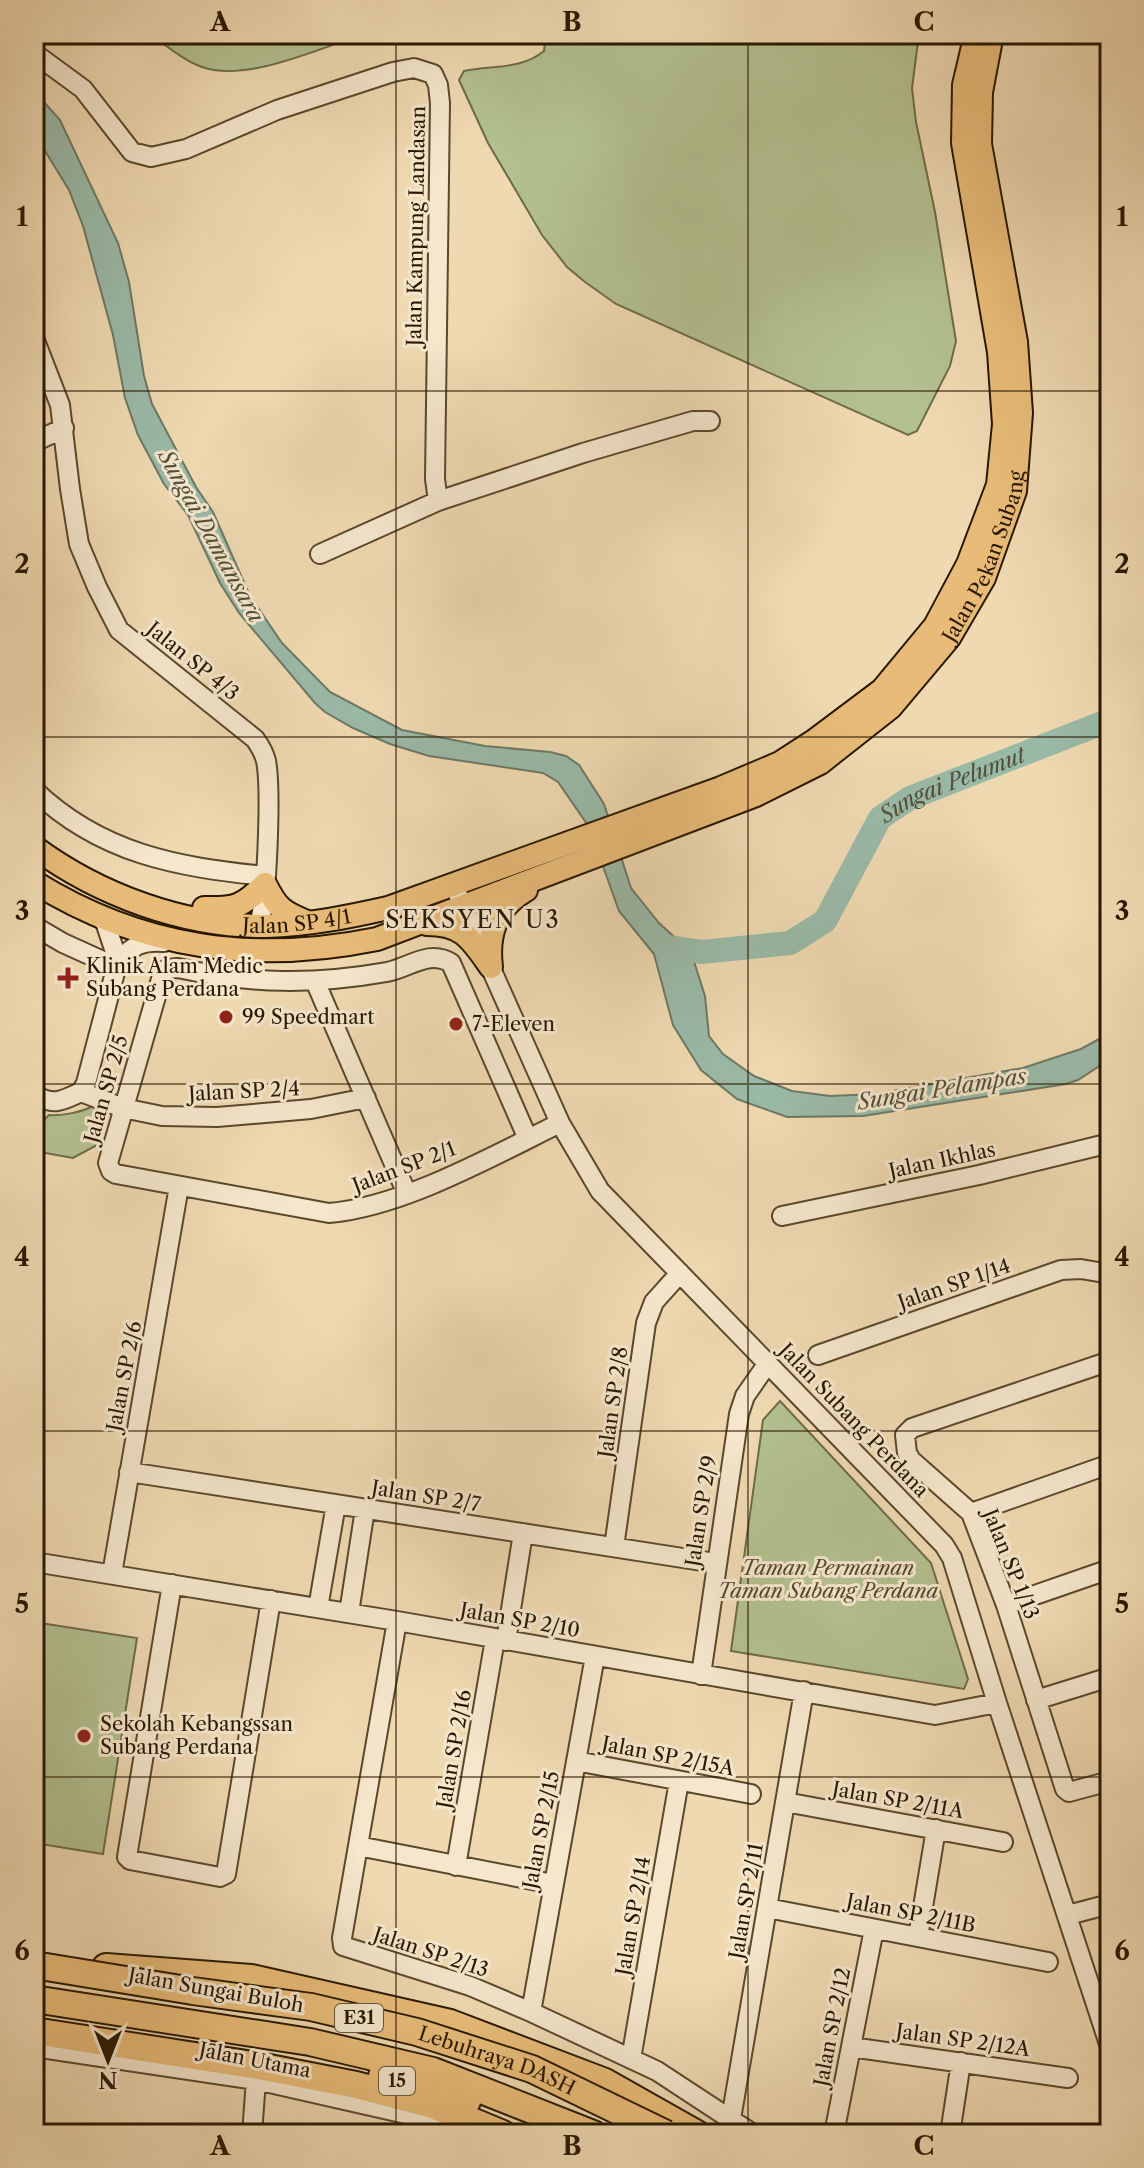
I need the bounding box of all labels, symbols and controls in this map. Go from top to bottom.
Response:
text: A [209,6,231,38]
text: B [562,6,582,38]
text: C [914,6,934,38]
street label: Jalan Kampung Landasan [402,105,430,349]
text: 1 [16,201,28,233]
text: 1 [1116,201,1128,233]
water label: Sungai Damansara [151,443,270,627]
street label: Jalan Pekan Subang [936,469,1029,649]
text: 2 [14,548,30,580]
text: 2 [1114,548,1130,580]
street label: Jalan SP 4/3 [140,615,244,705]
water label: Sungai Pelumut [872,740,1030,830]
text: 3 [15,895,29,927]
text: 3 [1115,895,1129,927]
street label: Jalan SP 4/1 [239,904,353,938]
district label: SEKSYEN U3 [385,905,561,934]
place label: Klinik Alam Medic Subang Perdana [86,954,263,1001]
marker: Klinik Alam Medic Subang Perdana [57,967,79,989]
place label: 99 Speedmart [242,1005,374,1029]
marker: 99 Speedmart [217,1008,235,1026]
place label: 7-Eleven [472,1012,555,1036]
marker: 7-Eleven [447,1015,465,1033]
street label: Jalan SP 2/5 [78,1032,133,1149]
water label: Sungai Pelampas [853,1062,1029,1116]
street label: Jalan SP 2/4 [185,1076,300,1106]
street label: Jalan SP 2/1 [346,1136,460,1199]
street label: Jalan Ikhlas [883,1137,998,1184]
text: 4 [14,1241,30,1273]
text: 4 [1114,1241,1130,1273]
street label: Jalan SP 1/14 [892,1254,1013,1315]
street label: Jalan SP 2/6 [101,1319,146,1436]
street label: Jalan Subang Perdana [772,1336,934,1502]
street label: Jalan SP 2/8 [593,1345,633,1462]
street label: Jalan SP 2/9 [680,1454,722,1571]
street label: Jalan SP 2/7 [367,1475,482,1516]
street label: Jalan SP 1/13 [977,1503,1044,1623]
park label: Taman Permainan Taman Subang Perdana [718,1556,938,1603]
text: 5 [15,1588,29,1620]
text: 5 [1115,1588,1129,1620]
street label: Jalan SP 2/10 [455,1597,582,1642]
street label: Jalan SP 2/16 [431,1688,476,1813]
place label: Sekolah Kebangssan Subang Perdana [100,1712,293,1759]
marker: Sekolah Kebangssan Subang Perdana [75,1727,93,1745]
street label: Jalan SP 2/15A [597,1731,737,1781]
street label: Jalan SP 2/15 [517,1769,564,1894]
street label: Jalan SP 2/11A [827,1776,967,1824]
street label: Jalan SP 2/11 [723,1841,768,1964]
street label: Jalan SP 2/14 [610,1855,655,1980]
street label: Jalan SP 2/11B [841,1888,978,1937]
street label: Jalan SP 2/13 [367,1921,492,1982]
text: 6 [14,1935,30,1967]
text: 6 [1114,1935,1130,1967]
street label: Jalan Sungai Buloh [123,1962,306,2017]
street label: Jalan SP 2/12 [808,1966,855,2091]
road number: E31 [335,2004,383,2032]
street label: Jalan SP 2/12A [891,2018,1033,2061]
north arrow [68,2020,148,2100]
street label: Lebuhraya DASH [415,2021,579,2100]
street label: Jalan Utama [194,2037,313,2083]
text: N [98,2066,118,2093]
road number: 15 [379,2067,415,2095]
text: A [209,2130,231,2162]
text: B [562,2130,582,2162]
text: C [914,2130,934,2162]

